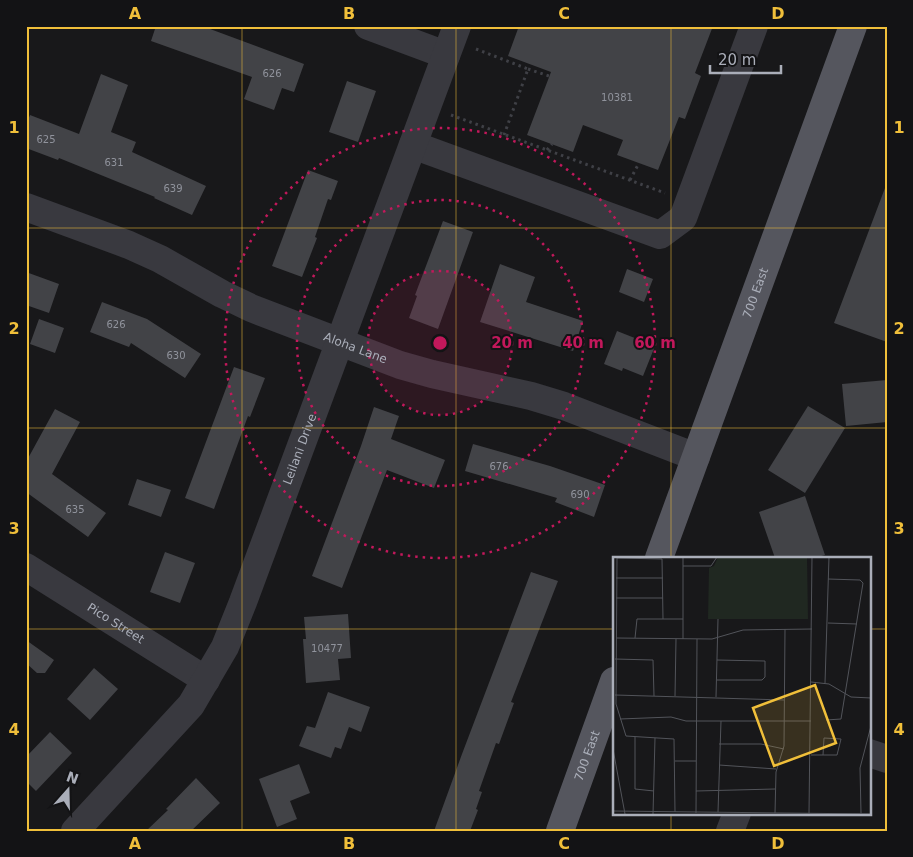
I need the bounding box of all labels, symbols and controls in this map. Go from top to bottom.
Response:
text: A [129,4,142,23]
text: B [343,4,355,23]
text: C [558,4,570,23]
text: D [771,4,785,23]
scale bar [710,42,782,74]
text: 20 m [718,51,756,69]
house number: 626 [262,68,282,79]
house number: 10381 [601,92,633,103]
text: 1 [8,118,20,137]
text: 1 [893,118,905,137]
house number: 625 [36,134,56,145]
house number: 631 [104,157,124,168]
house number: 639 [163,183,183,194]
street label: 700 East [740,266,771,320]
text: 2 [8,319,20,338]
house number: 626 [106,319,126,330]
text: 2 [893,319,905,338]
street label: Aloha Lane [322,329,389,366]
centre of rings [431,334,449,352]
text: 20 m [491,334,533,352]
text: 40 m [562,334,604,352]
text: 60 m [634,334,676,352]
house number: 630 [166,350,186,361]
street label: Leilani Drive [280,412,319,487]
house number: 676 [489,461,509,472]
house number: 690 [570,489,590,500]
house number: 635 [65,504,85,515]
text: 3 [8,519,20,538]
text: 3 [893,519,905,538]
inset map [613,557,870,814]
street label: Pico Street [85,600,147,647]
house number: 10477 [311,643,343,654]
text: 4 [8,720,20,739]
text: 4 [893,720,905,739]
street label: 700 East [572,728,603,783]
north arrow [42,764,92,814]
text: N [64,768,81,787]
text: A [129,834,142,853]
text: B [343,834,355,853]
text: C [558,834,570,853]
text: D [771,834,785,853]

